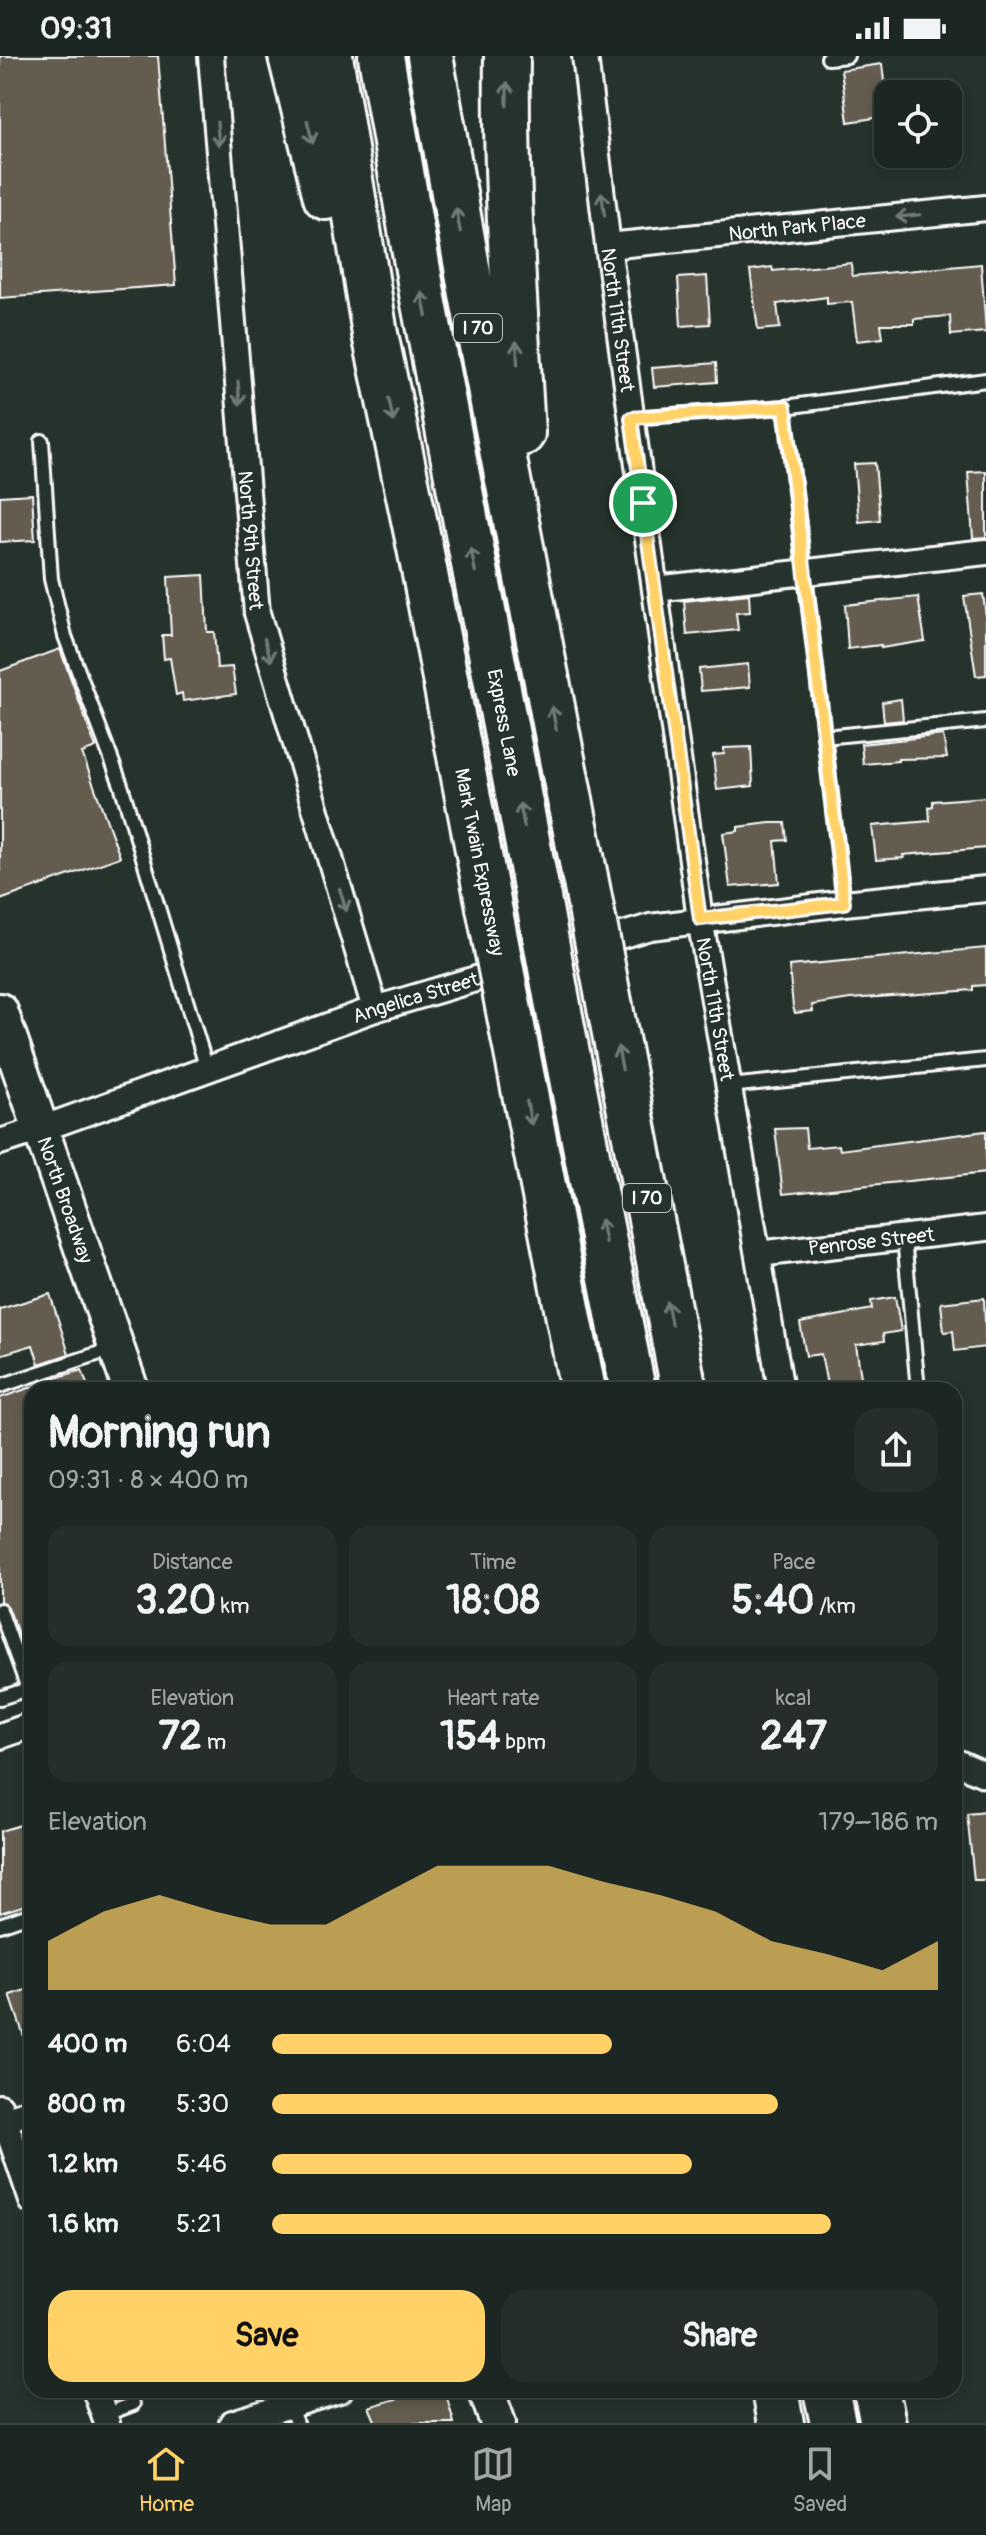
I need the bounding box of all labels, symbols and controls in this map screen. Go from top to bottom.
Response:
text: 09:31 [40,10,112,47]
map controls [874,80,962,168]
button: locate [874,80,962,168]
one-way arrow [499,81,514,108]
one-way arrow [303,118,318,144]
one-way arrow [210,120,225,147]
one-way arrow [595,191,610,218]
one-way arrow [449,208,464,233]
street label: North Park Place [727,208,867,247]
one-way arrow [895,208,922,223]
street label: North 11th Street [595,246,640,394]
one-way arrow [415,292,430,318]
road number: I 70 [454,314,502,342]
one-way arrow [510,340,525,367]
one-way arrow [232,379,247,406]
one-way arrow [384,397,399,423]
pin [609,469,677,537]
street label: North 9th Street [232,470,269,612]
icon: arrive [621,481,665,525]
one-way arrow [464,548,479,573]
one-way arrow [261,637,276,663]
street label: Express Lane [481,667,527,779]
one-way arrow [546,706,561,731]
street label: Mark Twain Expressway [449,766,510,958]
one-way arrow [513,803,528,828]
one-way arrow [336,886,351,912]
street label: North 11th Street [690,936,740,1084]
street label: Angelica Street [349,967,483,1029]
one-way arrow [611,1046,626,1071]
one-way arrow [522,1100,537,1126]
street label: North Broadway [31,1133,98,1267]
road number: I 70 [623,1184,671,1212]
one-way arrow [594,1219,609,1244]
street label: Penrose Street [807,1222,937,1261]
one-way arrow [661,1301,676,1327]
text: Morning run [48,1406,271,1461]
button: share [854,1408,938,1492]
text: 09:31 · 8 × 400 m [48,1464,248,1496]
text: Distance [152,1548,233,1576]
text: Time [470,1548,516,1576]
text: Pace [772,1548,815,1576]
text: 3.20 [135,1576,216,1625]
text: 18:08 [446,1576,540,1625]
text: 5:40 [732,1576,814,1625]
text: km [216,1592,249,1620]
text: /km [814,1592,856,1620]
text: Elevation [150,1684,234,1712]
text: Heart rate [447,1684,539,1712]
text: kcal [776,1684,812,1712]
text: 72 [158,1712,202,1761]
text: 154 [440,1712,501,1761]
text: 247 [760,1712,827,1761]
text: m [202,1728,226,1756]
text: bpm [501,1728,546,1756]
text: Elevation [48,1806,147,1838]
text: 179–186 m [818,1806,938,1838]
text: 400 m [48,2028,127,2060]
text: 6:04 [176,2028,231,2060]
text: 800 m [48,2088,125,2120]
text: 5:30 [176,2088,229,2120]
text: 1.2 km [48,2148,118,2180]
text: 5:46 [176,2148,227,2180]
text: 1.6 km [48,2208,119,2240]
text: 5:21 [176,2208,222,2240]
button: Save [48,2290,485,2382]
button: Share [501,2290,938,2382]
tab: Home [139,2442,194,2518]
tab: Map [471,2442,515,2518]
tab: Saved [793,2442,847,2518]

